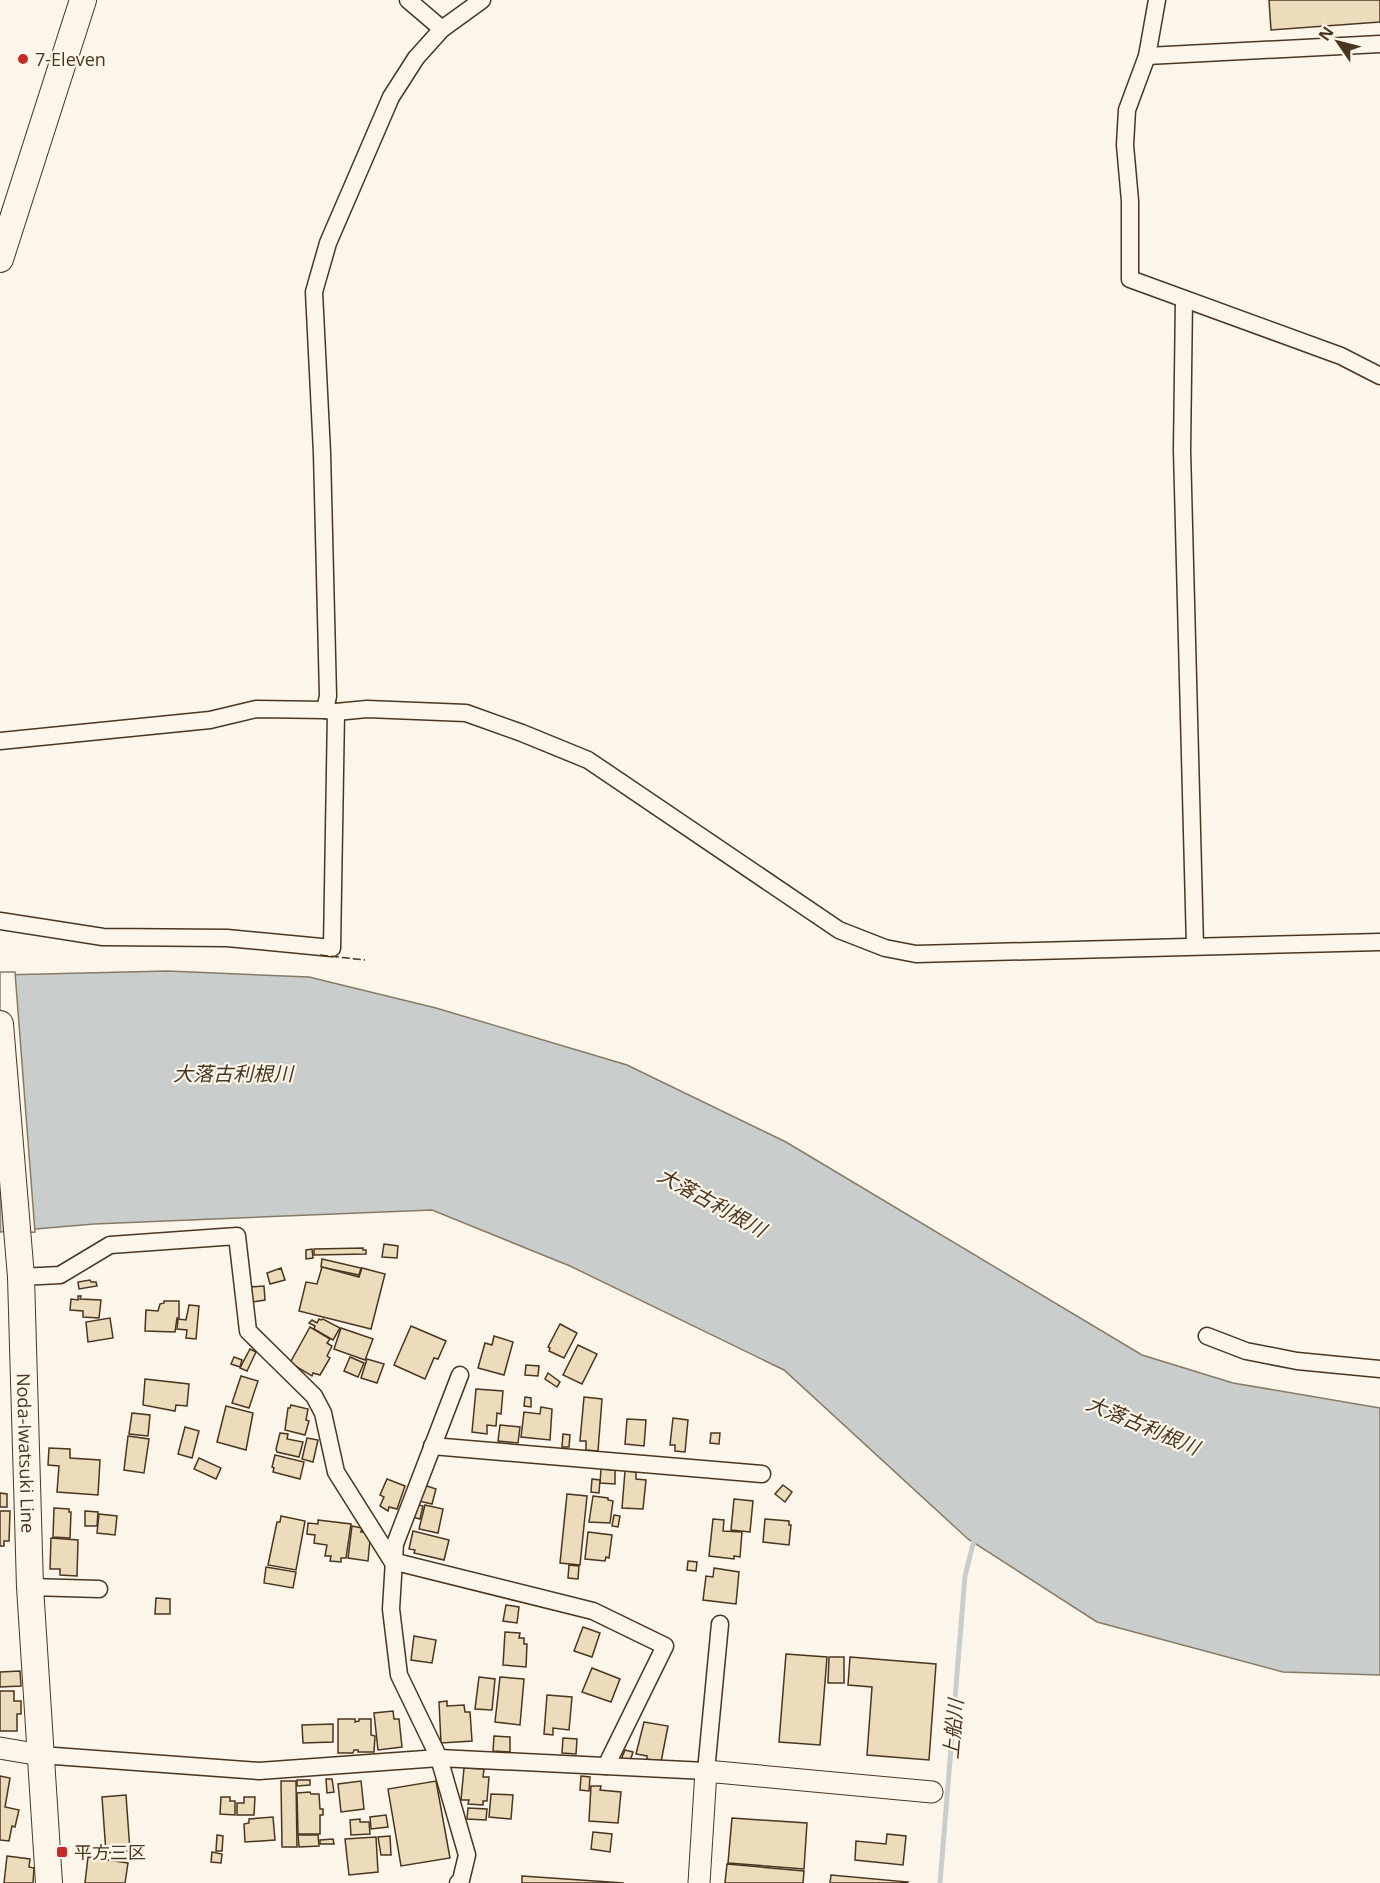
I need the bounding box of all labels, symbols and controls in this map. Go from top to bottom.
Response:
north arrow [1308,12,1368,72]
text: N [1313,22,1338,45]
place label: 7-Eleven [35,47,106,71]
marker: 7-Eleven [16,52,30,66]
water label: 大落古利根川 [173,1060,295,1087]
water label: 大落古利根川 [653,1161,773,1244]
street label: Noda-Iwatsuki Line [12,1373,40,1533]
water label: 大落古利根川 [1082,1389,1205,1462]
water label: 上船川 [937,1696,969,1760]
place label: 平方三区 [74,1840,146,1864]
marker: 平方三区 [55,1845,69,1859]

